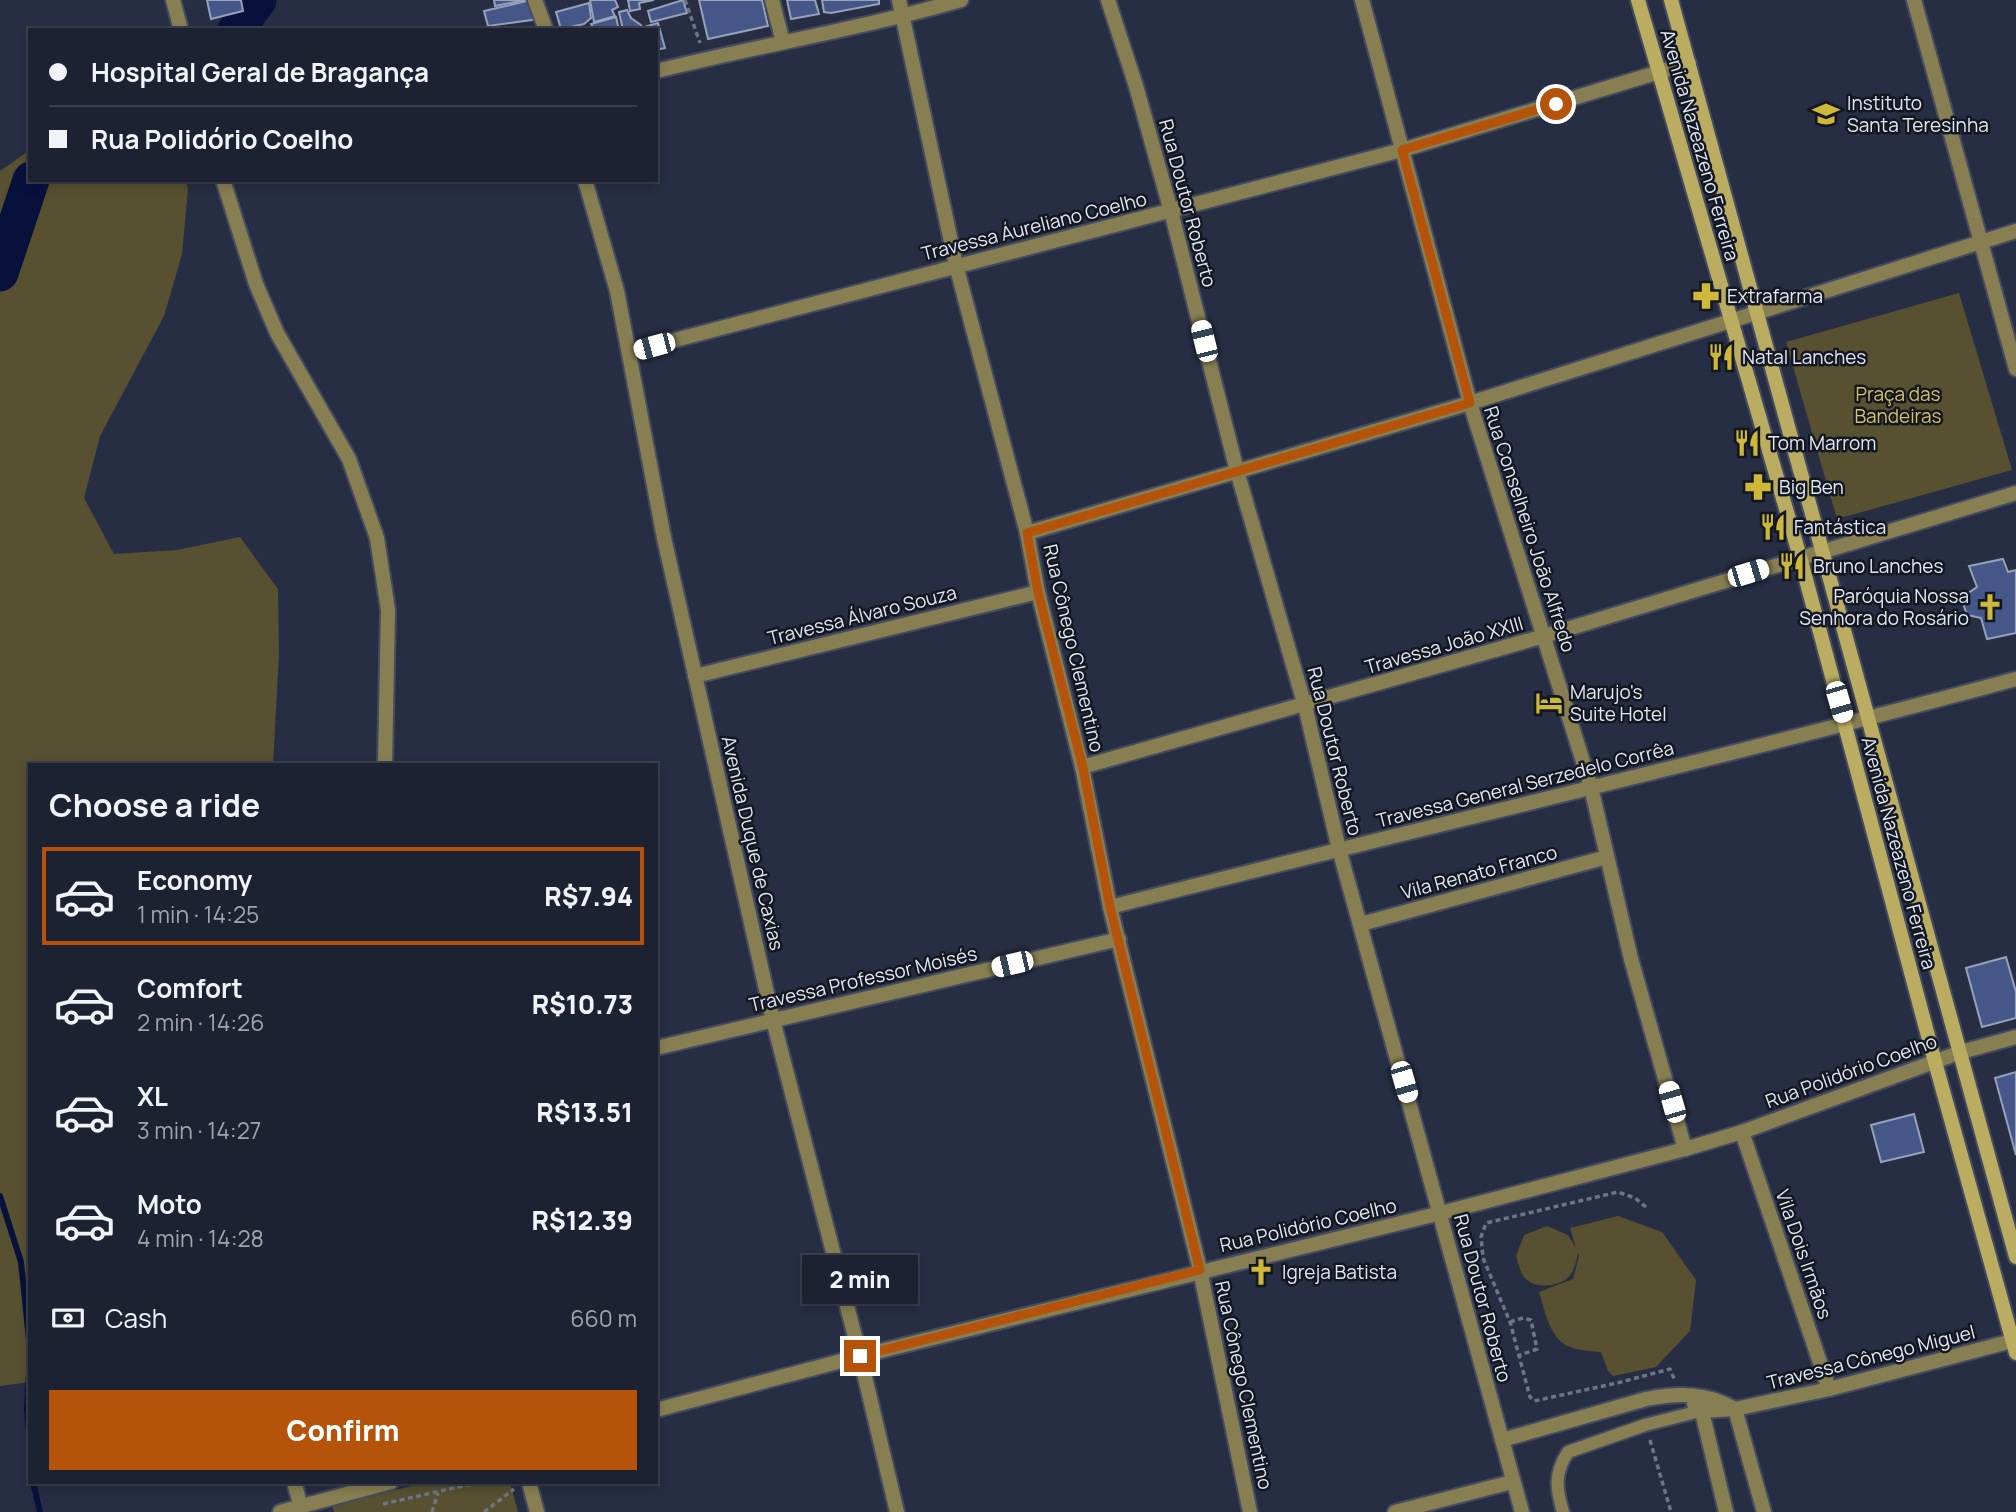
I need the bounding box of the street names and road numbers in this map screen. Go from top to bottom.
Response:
street label: Avenida Nazeazeno Ferreira [1654,26,1746,264]
street label: Rua Doutor Roberto [1153,116,1223,290]
street label: Travessa Áureliano Coelho [919,185,1149,267]
street label: Rua Conselheiro João Alfredo [1478,403,1582,655]
street label: Rua Cônego Clementino [1037,542,1111,754]
street label: Travessa Álvaro Souza [765,579,959,651]
street label: Travessa João XXIII [1362,610,1526,680]
street label: Rua Doutor Roberto [1301,664,1369,838]
street label: Avenida Duque de Caxias [716,733,790,953]
street label: Travessa General Serzedelo Corrêa [1374,734,1676,834]
street label: Avenida Nazeazeno Ferreira [1855,734,1943,972]
street label: Vila Renato Franco [1398,839,1560,905]
street label: Travessa Professor Moisés [747,940,979,1018]
street label: Rua Polidório Coelho [1762,1028,1940,1114]
street label: Vila Dois Irmãos [1770,1186,1838,1322]
street label: Rua Polidório Coelho [1217,1192,1399,1258]
street label: Rua Doutor Roberto [1448,1211,1518,1385]
street label: Rua Cônego Clementino [1209,1278,1279,1492]
street label: Travessa Cônego Miguel [1764,1319,1978,1395]

